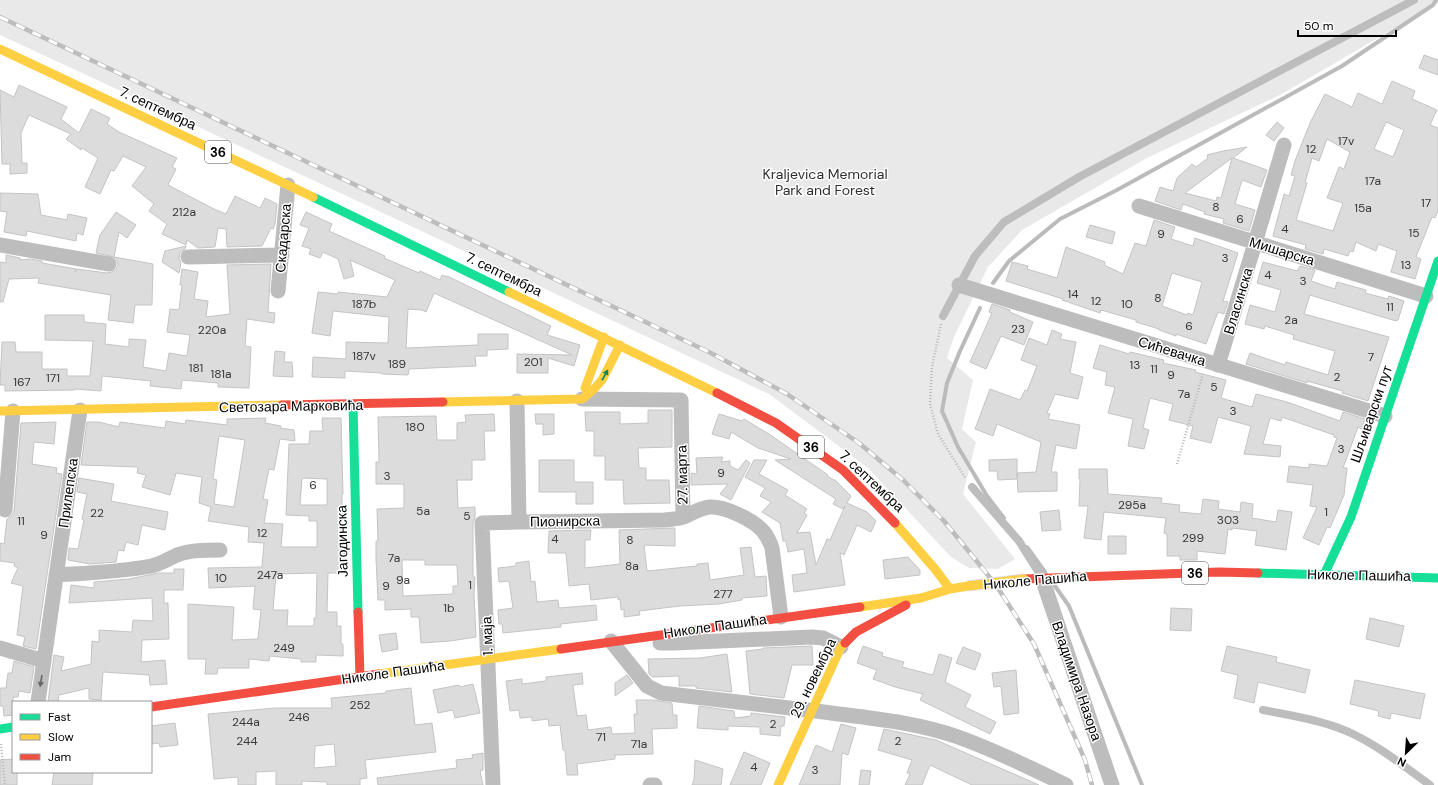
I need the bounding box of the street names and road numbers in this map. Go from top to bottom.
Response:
street label: 7. септембра [117,82,199,134]
road number: 36 [205,141,231,163]
street label: Скадарска [271,202,295,273]
street label: Мишарска [1247,233,1317,270]
street label: 7. септембра [463,248,545,300]
street label: Власинска [1219,265,1257,337]
street label: Сићевачка [1136,332,1208,370]
street label: Шљиварски пут [1346,362,1396,465]
street label: Светозара Марковића [219,396,364,416]
road number: 36 [798,436,824,458]
street label: 27. марта [672,445,692,505]
street label: 7. септембра [836,446,908,516]
street label: Прилепска [54,457,82,529]
street label: Јагодинска [332,505,352,577]
street label: Пионирска [530,511,600,531]
road number: 36 [1182,562,1208,584]
street label: Николе Пашића [1307,565,1411,585]
street label: Николе Пашића [982,566,1088,593]
street label: Николе Пашића [662,610,768,642]
street label: 1. маја [477,616,497,656]
street label: Владимира Назора [1048,619,1106,743]
street label: 29. новембра [786,635,840,721]
street label: Николе Пашића [340,656,446,688]

